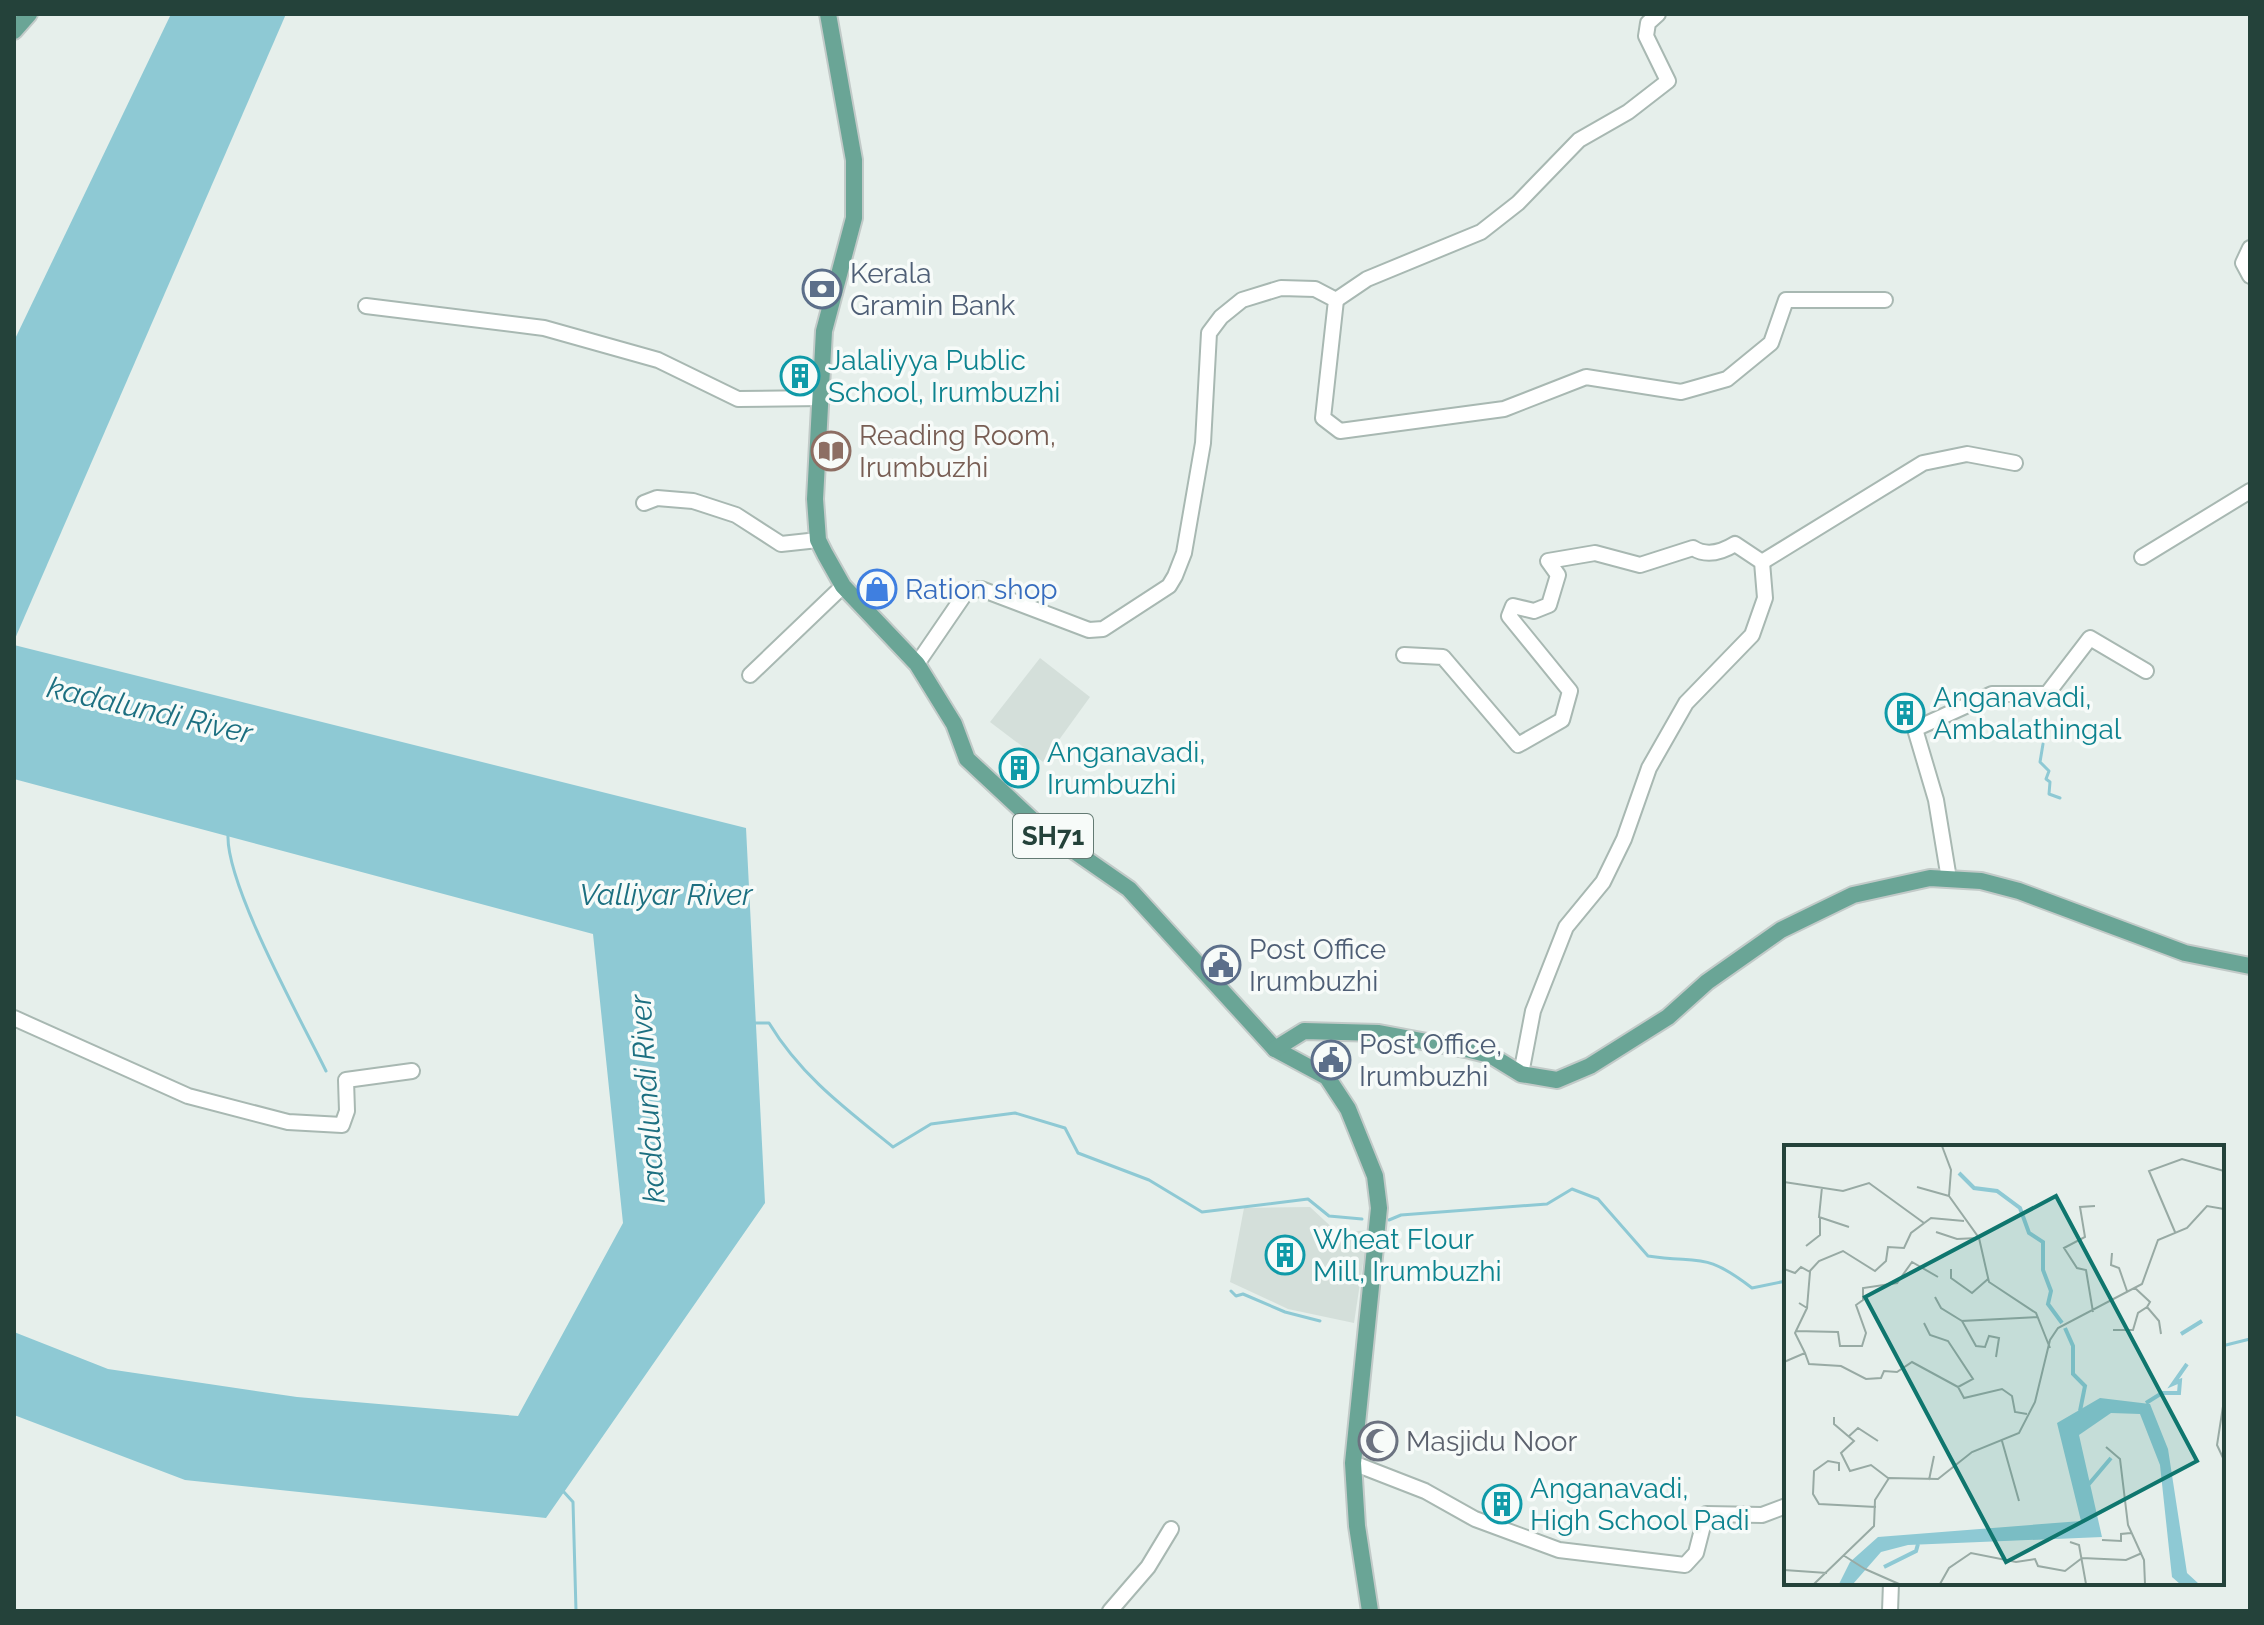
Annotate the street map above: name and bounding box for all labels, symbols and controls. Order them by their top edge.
place label: Kerala Gramin Bank [850,257,1016,322]
bank icon: Kerala Gramin Bank [801,268,843,310]
place label: Jalaliyya Public School, Irumbuzhi [828,344,1060,409]
building icon: Jalaliyya Public School, Irumbuzhi [779,355,821,397]
place label: Reading Room, Irumbuzhi [859,419,1056,484]
library icon: Reading Room, Irumbuzhi [810,430,852,472]
shop icon: Ration shop [856,568,898,610]
place label: Ration shop [905,573,1058,606]
water label: kadalundi River [44,669,258,751]
place label: Anganavadi, Ambalathingal [1933,681,2122,746]
building icon: Anganavadi, Ambalathingal [1884,692,1926,734]
place label: Anganavadi, Irumbuzhi [1047,736,1206,801]
building icon: Anganavadi, Irumbuzhi [998,747,1040,789]
road number: SH71 [1013,814,1093,858]
water label: Valliyar River [579,877,754,912]
place label: Post Office Irumbuzhi [1249,933,1386,998]
public building icon: Post Office Irumbuzhi [1200,944,1242,986]
water label: kadalundi River [622,992,672,1205]
place label: Post Office, Irumbuzhi [1359,1028,1502,1093]
public building icon: Post Office, Irumbuzhi [1310,1039,1352,1081]
inset map [1784,1145,2224,1585]
place label: Wheat Flour Mill, Irumbuzhi [1313,1223,1502,1288]
building icon: Wheat Flour Mill, Irumbuzhi [1264,1234,1306,1276]
mosque icon: Masjidu Noor [1357,1420,1399,1462]
place label: Masjidu Noor [1406,1425,1577,1458]
place label: Anganavadi, High School Padi [1530,1472,1750,1537]
building icon: Anganavadi, High School Padi [1481,1483,1523,1525]

